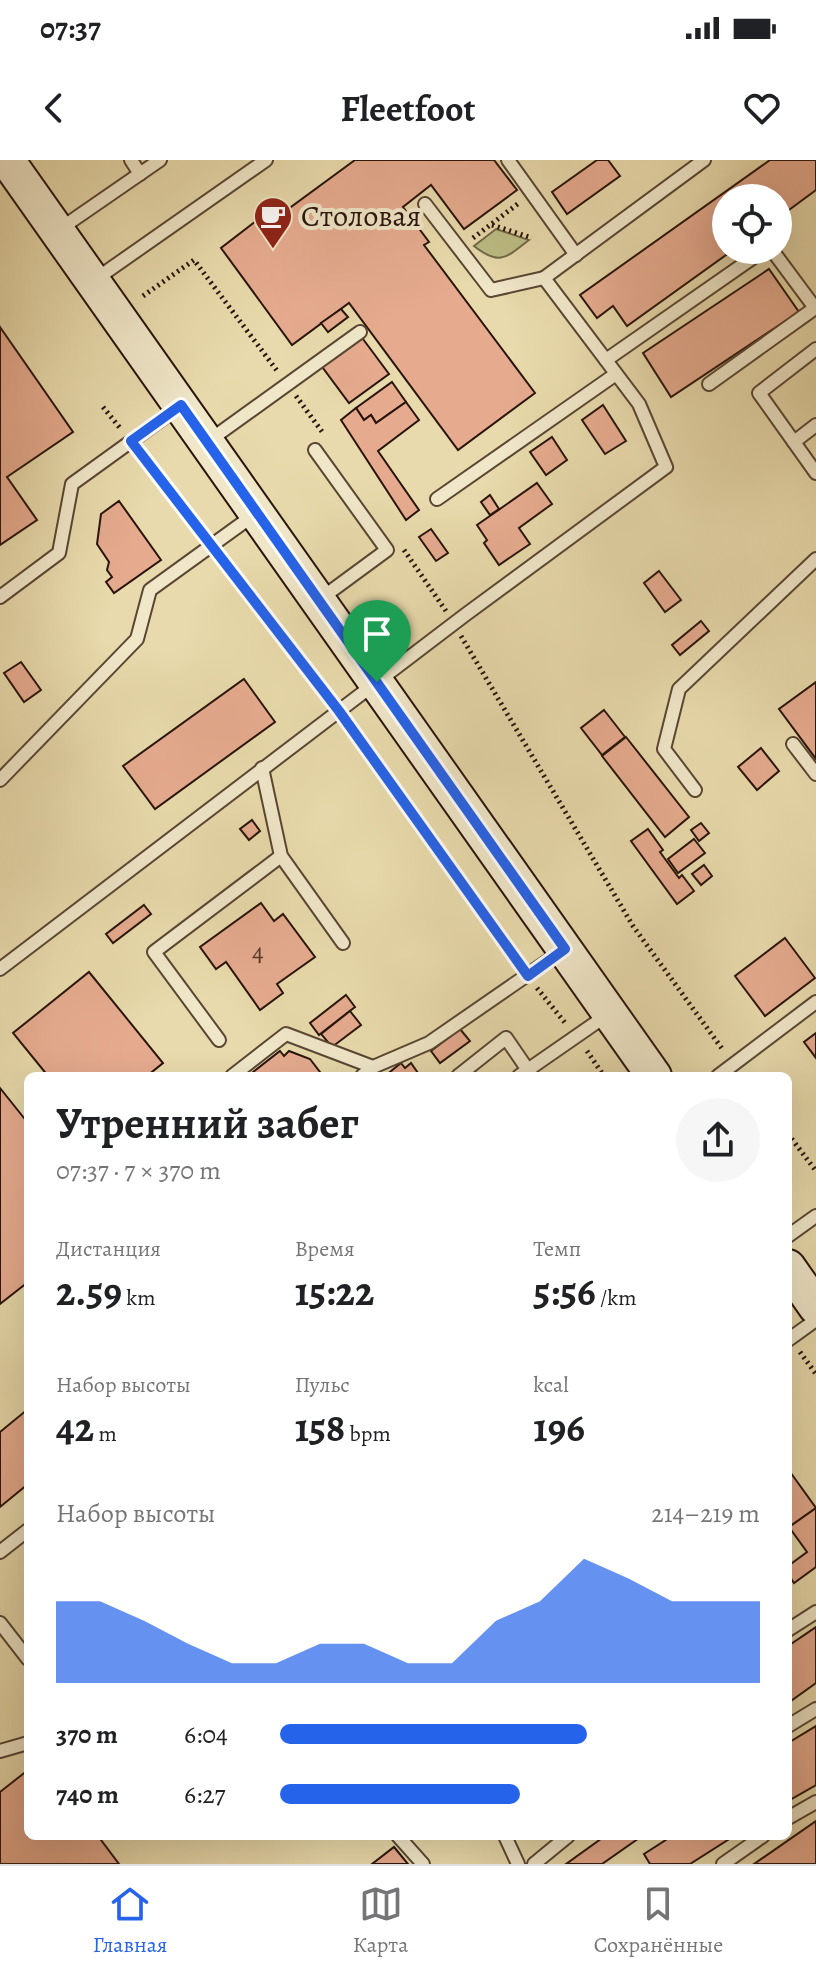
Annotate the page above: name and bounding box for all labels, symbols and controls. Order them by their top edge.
text: 07:37 [40,8,101,48]
text: Fleetfoot [340,84,476,133]
icon: back [32,86,76,130]
icon: heart [740,86,784,130]
map controls [712,184,792,264]
button: locate [712,184,792,264]
cafe icon: Столовая [252,195,294,250]
place label: Столовая [301,196,421,236]
pin [343,600,411,682]
icon: arrive [355,612,399,656]
house number: 4 [252,935,264,970]
text: Утренний забег [56,1093,359,1153]
button: share [676,1098,760,1182]
text: 07:37 · 7 × 370 m [56,1153,221,1188]
text: Дистанция [56,1234,161,1264]
text: Время [295,1234,355,1264]
text: Темп [533,1234,581,1264]
text: 2.59 [56,1264,122,1319]
text: 15:22 [295,1264,374,1319]
text: 5:56 [533,1264,596,1319]
text: km [122,1283,156,1313]
text: /km [596,1283,637,1313]
text: Набор высоты [56,1370,191,1400]
text: Пульс [295,1370,350,1400]
text: kcal [533,1370,569,1400]
text: 42 [56,1400,94,1455]
text: 158 [295,1400,345,1455]
text: 196 [533,1400,585,1455]
text: m [94,1419,117,1449]
text: bpm [345,1419,391,1449]
text: Набор высоты [56,1496,215,1531]
text: 214–219 m [651,1496,760,1531]
text: 370 m [56,1717,118,1752]
text: 6:04 [184,1717,228,1752]
text: 740 m [56,1777,119,1812]
text: 6:27 [184,1777,225,1812]
tab: Главная [93,1882,168,1960]
tab: Карта [353,1882,408,1960]
tab: Сохранённые [594,1882,723,1960]

